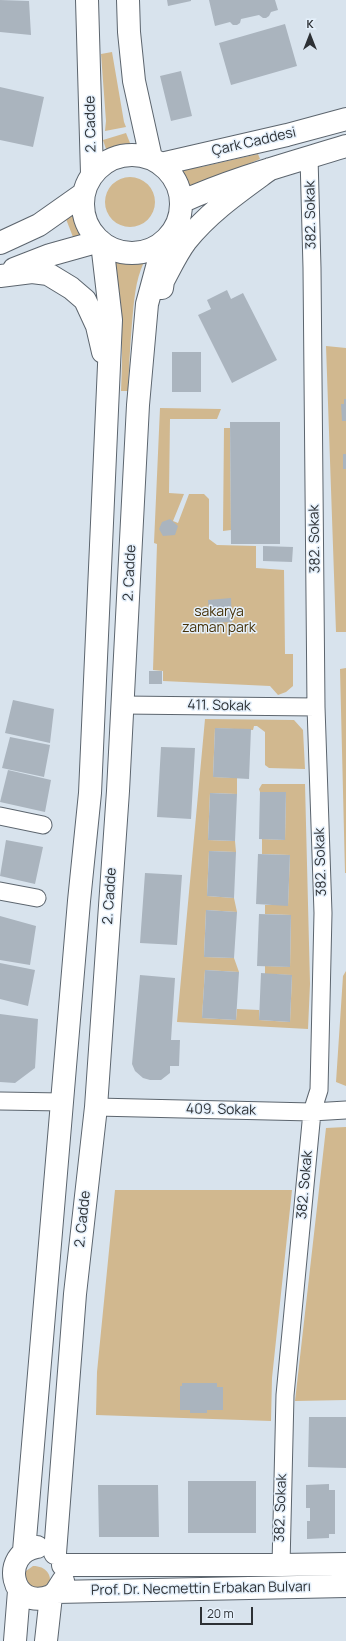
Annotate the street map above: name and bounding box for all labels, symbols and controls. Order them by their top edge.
north arrow [290,16,330,56]
text: K [306,16,314,31]
street label: 2. Cadde [82,95,100,153]
street label: Çark Caddesi [210,124,298,160]
street label: 382. Sokak [302,180,320,250]
street label: 382. Sokak [306,504,324,574]
street label: 2. Cadde [120,544,140,602]
park label: sakarya zaman park [182,604,256,636]
street label: 411. Sokak [187,697,251,715]
street label: 382. Sokak [311,827,331,897]
street label: 2. Cadde [100,867,120,925]
street label: 409. Sokak [186,1101,256,1119]
street label: 382. Sokak [294,1150,316,1220]
street label: 2. Cadde [72,1190,94,1248]
street label: 382. Sokak [271,1473,291,1543]
street label: Prof. Dr. Necmettin Erbakan Bulvarı [91,1579,311,1599]
scale bar [202,1599,255,1625]
text: 20 m [207,1605,234,1622]

